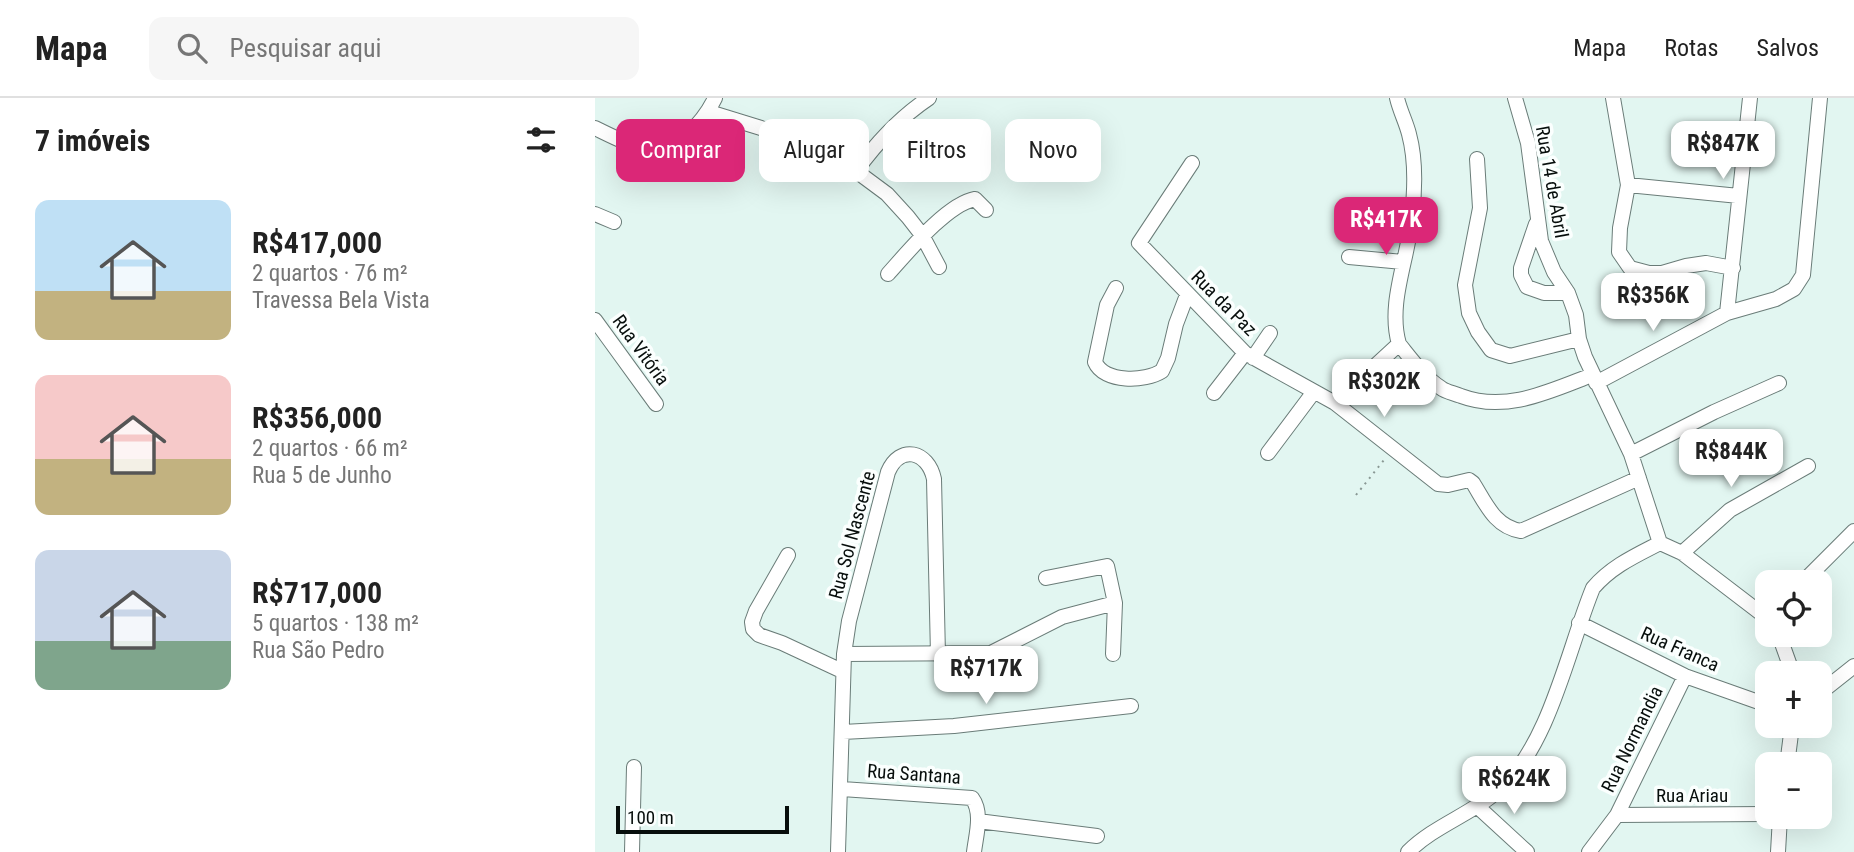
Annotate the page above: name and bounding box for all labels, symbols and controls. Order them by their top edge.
search box [149,17,639,80]
text: Mapa [35,29,107,68]
icon: search [173,29,211,67]
text: Pesquisar aqui [229,33,382,63]
text: Mapa [1573,34,1626,62]
text: Rotas [1664,34,1718,62]
text: Salvos [1756,34,1819,62]
chip: Comprar [616,119,745,182]
chip: Alugar [759,119,869,182]
chip: Filtros [883,119,991,182]
chip: Novo [1005,119,1101,182]
icon: filters [522,121,560,159]
pin: R$847K [1666,122,1780,181]
text: 7 imóveis [35,123,150,158]
street label: Rua 14 de Abril [1531,124,1573,240]
text: R$847K [1687,130,1759,157]
pin: R$417K [1329,198,1443,257]
text: R$417K [1350,206,1422,233]
text: R$417,000 [252,225,382,260]
icon: home [91,228,175,312]
text: 2 quartos · 76 m² [252,260,408,287]
street label: Rua da Paz [1186,265,1262,341]
pin: R$356K [1596,274,1710,333]
text: R$356K [1617,282,1689,309]
text: Travessa Bela Vista [252,287,430,314]
street label: Rua Vitória [608,310,674,390]
pin: R$302K [1327,360,1441,419]
text: R$302K [1348,368,1420,395]
text: R$356,000 [252,400,382,435]
icon: home [91,403,175,487]
pin: R$844K [1674,430,1788,489]
text: 2 quartos · 66 m² [252,435,408,462]
text: R$844K [1695,438,1767,465]
text: Rua 5 de Junho [252,462,392,489]
street label: Rua Sol Nascente [824,468,880,602]
map controls [1755,570,1832,829]
button: locate [1755,570,1832,647]
text: R$717,000 [252,575,382,610]
icon: home [91,578,175,662]
text: 5 quartos · 138 m² [252,610,419,637]
street label: Rua Franca [1637,622,1723,676]
text: Rua São Pedro [252,637,385,664]
pin: R$717K [929,646,1043,706]
text: R$717K [950,655,1022,682]
button: + [1755,661,1832,738]
street label: Rua Normandia [1596,682,1668,796]
button: − [1755,752,1832,829]
pin: R$624K [1457,756,1571,816]
street label: Rua Santana [866,759,962,789]
text: R$624K [1478,765,1550,792]
street label: Rua Ariau [1656,784,1728,807]
scale bar [616,803,789,835]
text: 100 m [627,806,674,829]

